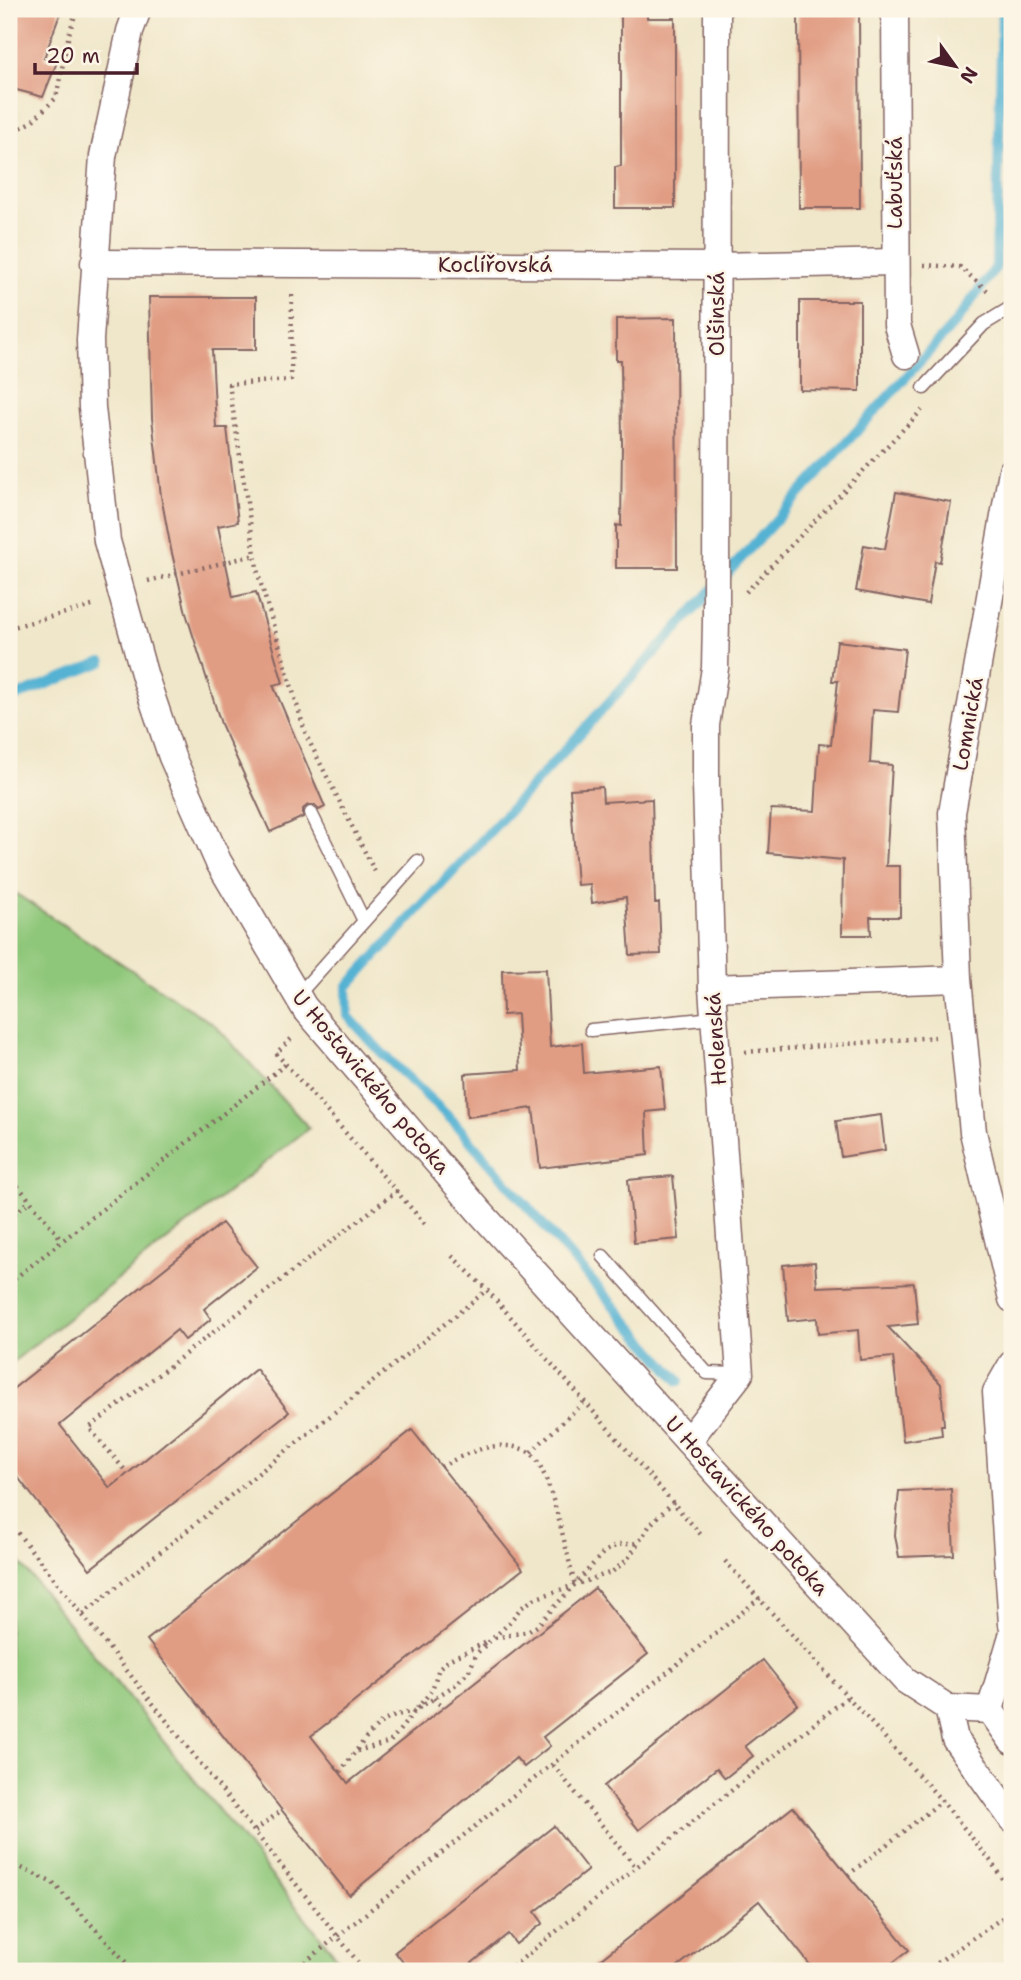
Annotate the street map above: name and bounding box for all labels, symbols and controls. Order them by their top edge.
scale bar [35,32,136,76]
north arrow [920,32,990,102]
text: 20 m [46,42,100,70]
text: N [954,62,983,88]
street label: Labuťská [881,137,909,229]
street label: Koclířovská [438,251,552,279]
street label: Olšinská [703,272,731,356]
street label: Lomnická [946,675,990,773]
street label: U Hostavického potoka [286,984,456,1180]
street label: Holenská [699,992,733,1086]
street label: U Hostavického potoka [659,1410,835,1602]

